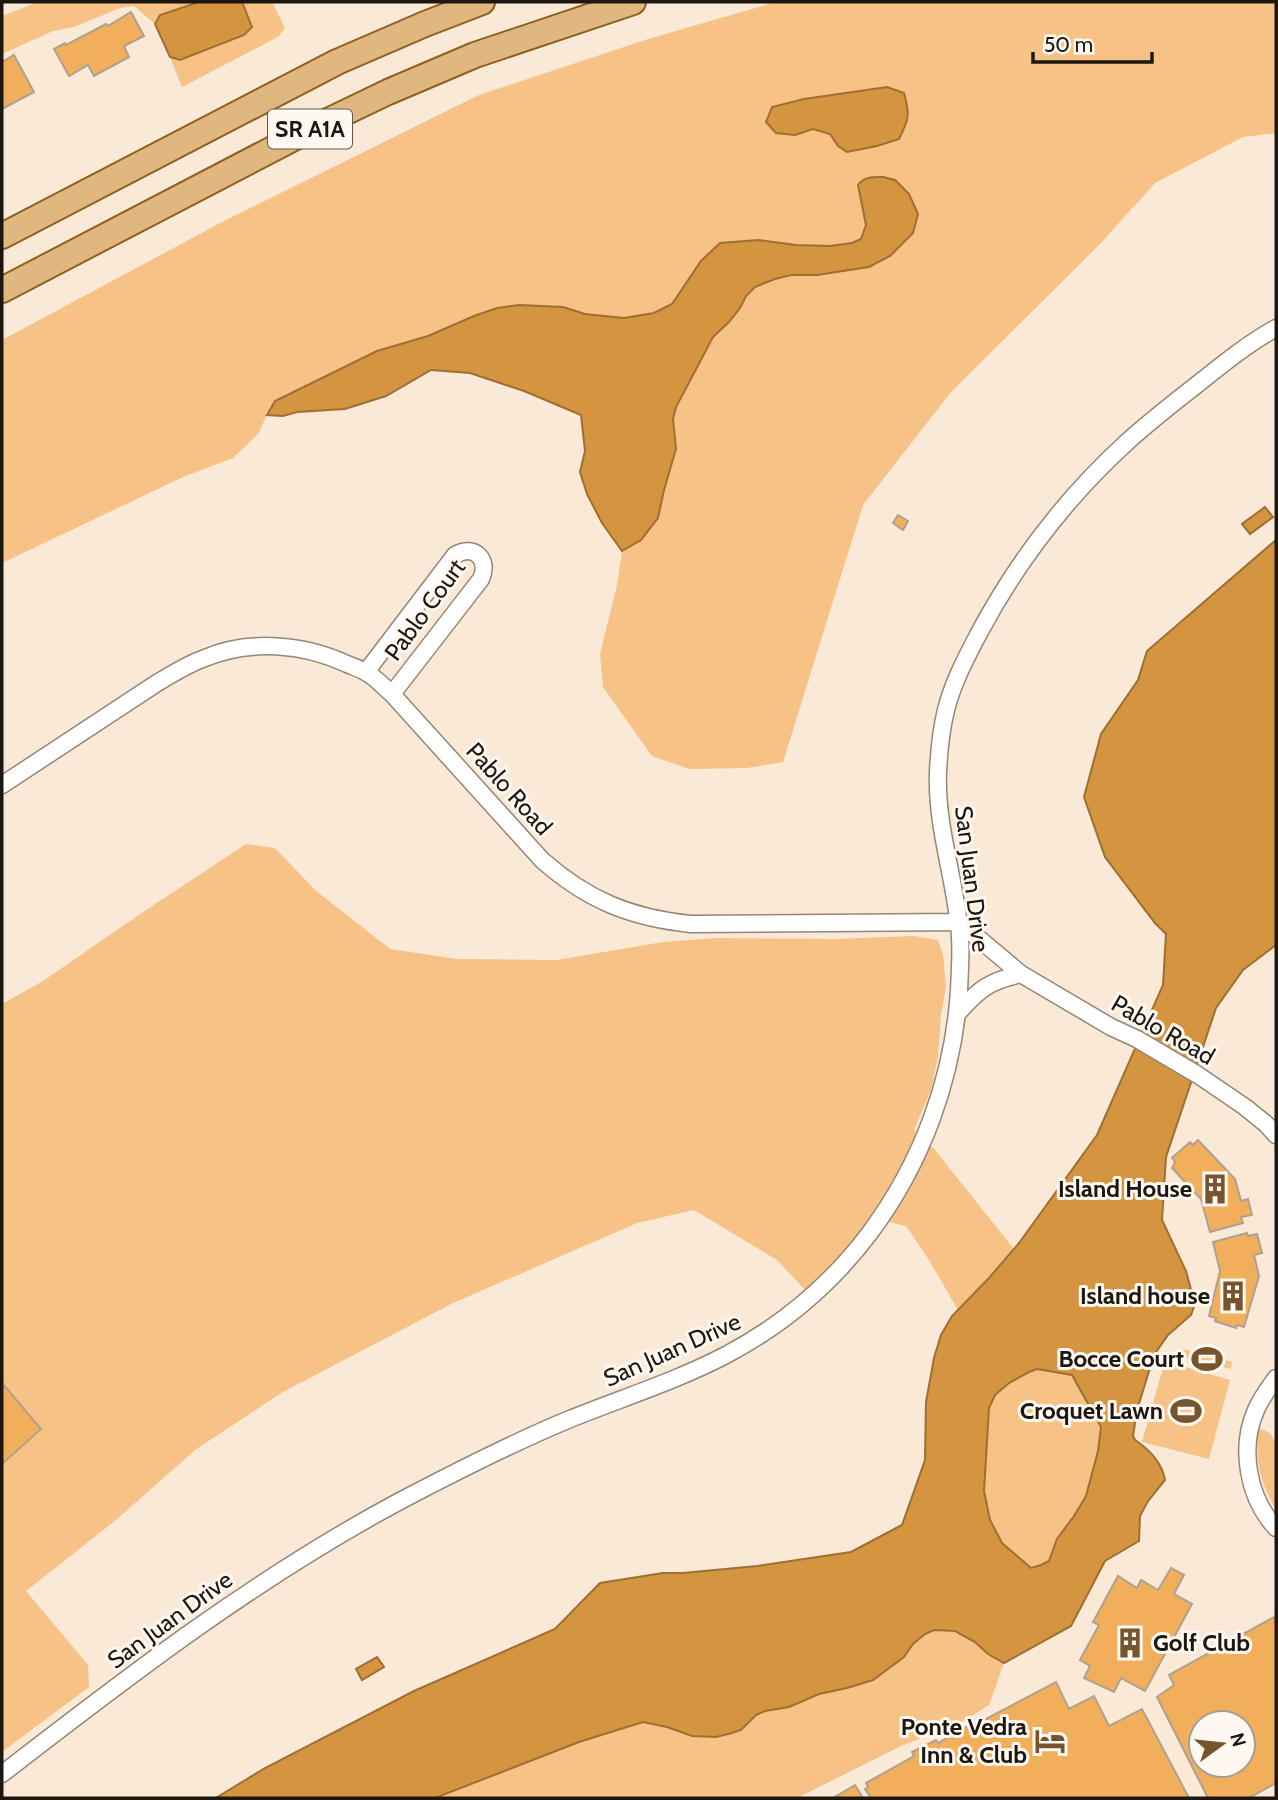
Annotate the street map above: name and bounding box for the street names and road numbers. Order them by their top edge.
road number: SR A1A [268,110,352,148]
street label: Pablo Court [378,553,471,666]
street label: Pablo Road [460,736,558,841]
street label: San Juan Drive [949,804,996,954]
street label: Pablo Road [1106,988,1220,1071]
street label: San Juan Drive [599,1306,745,1393]
street label: San Juan Drive [102,1565,238,1675]

